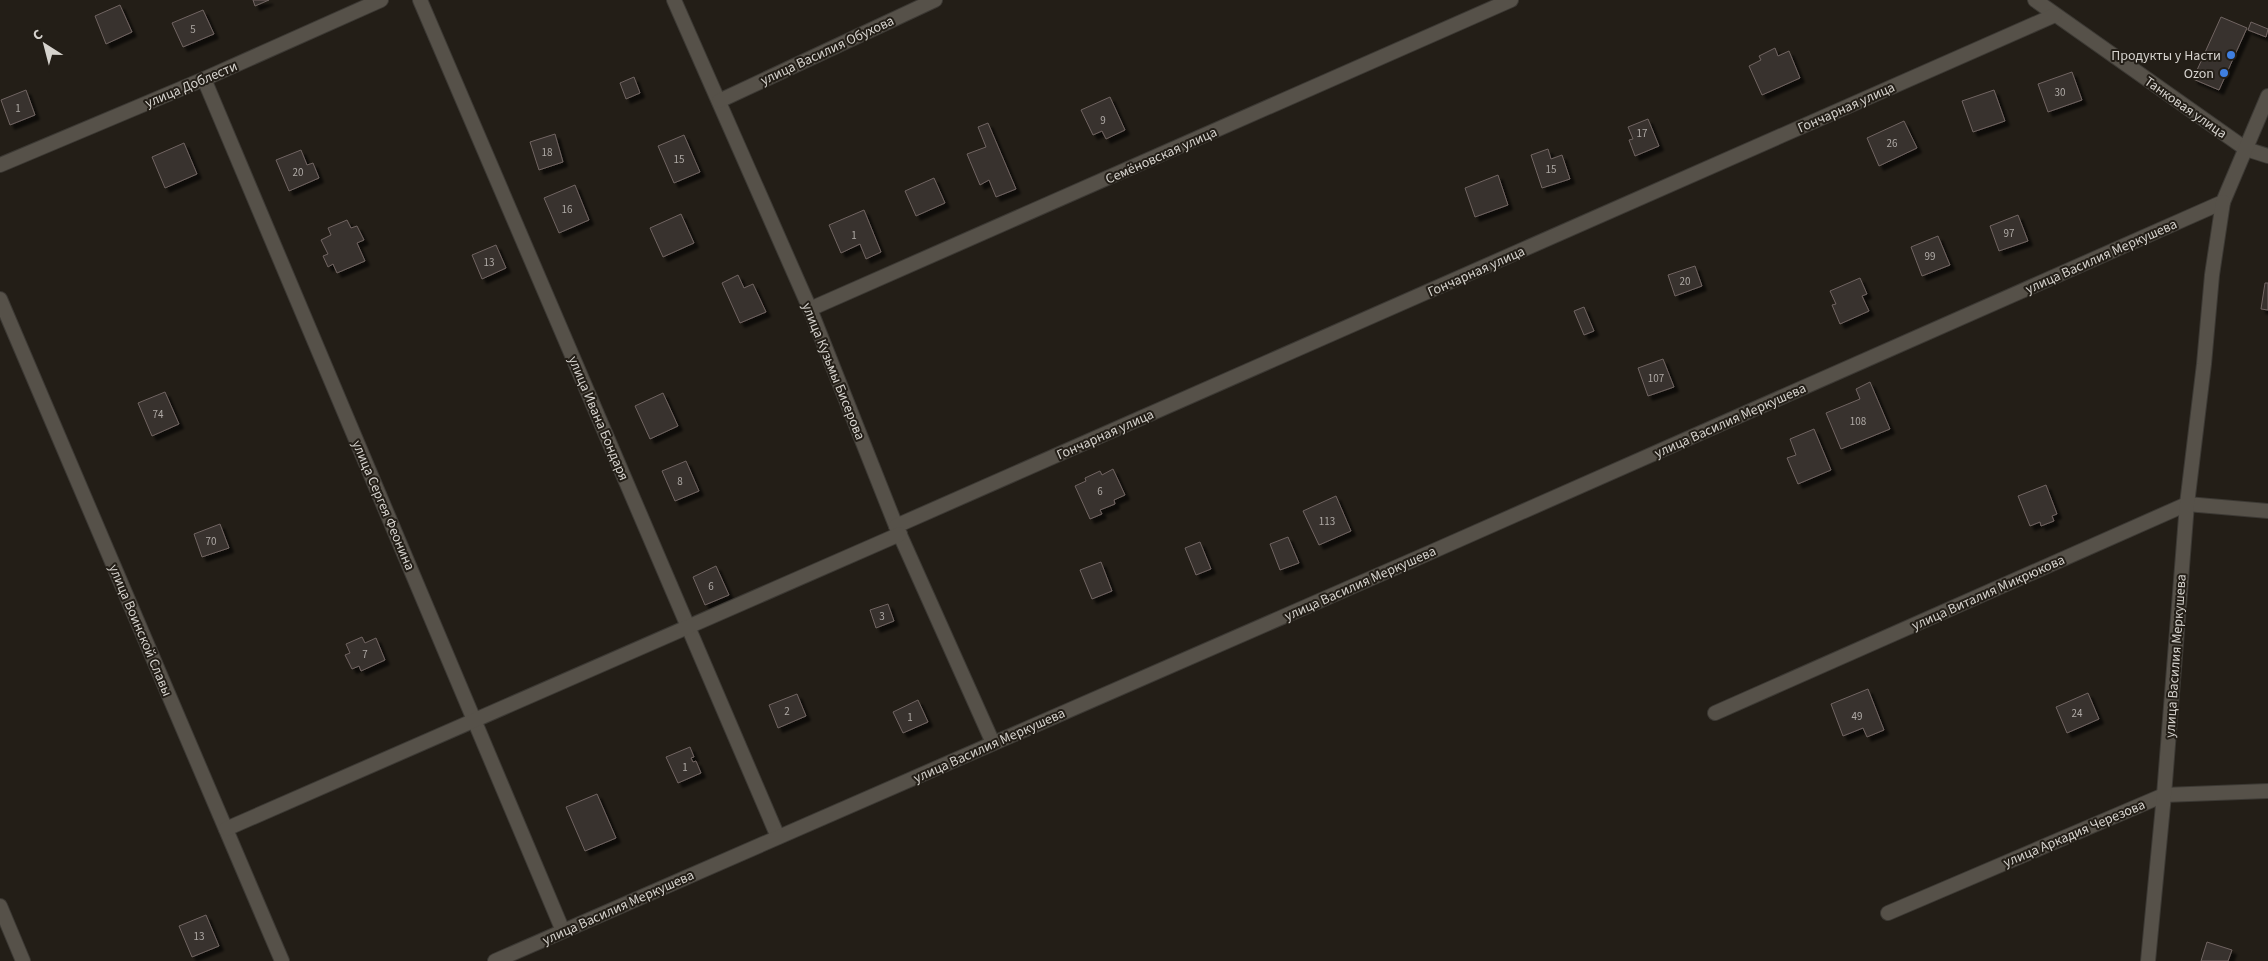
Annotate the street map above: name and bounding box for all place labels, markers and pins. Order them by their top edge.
place label: Продукты у Насти [2111,46,2221,66]
marker: Продукты у Насти [2225,49,2237,61]
place label: Ozon [2184,64,2214,84]
marker: Ozon [2218,67,2230,79]

